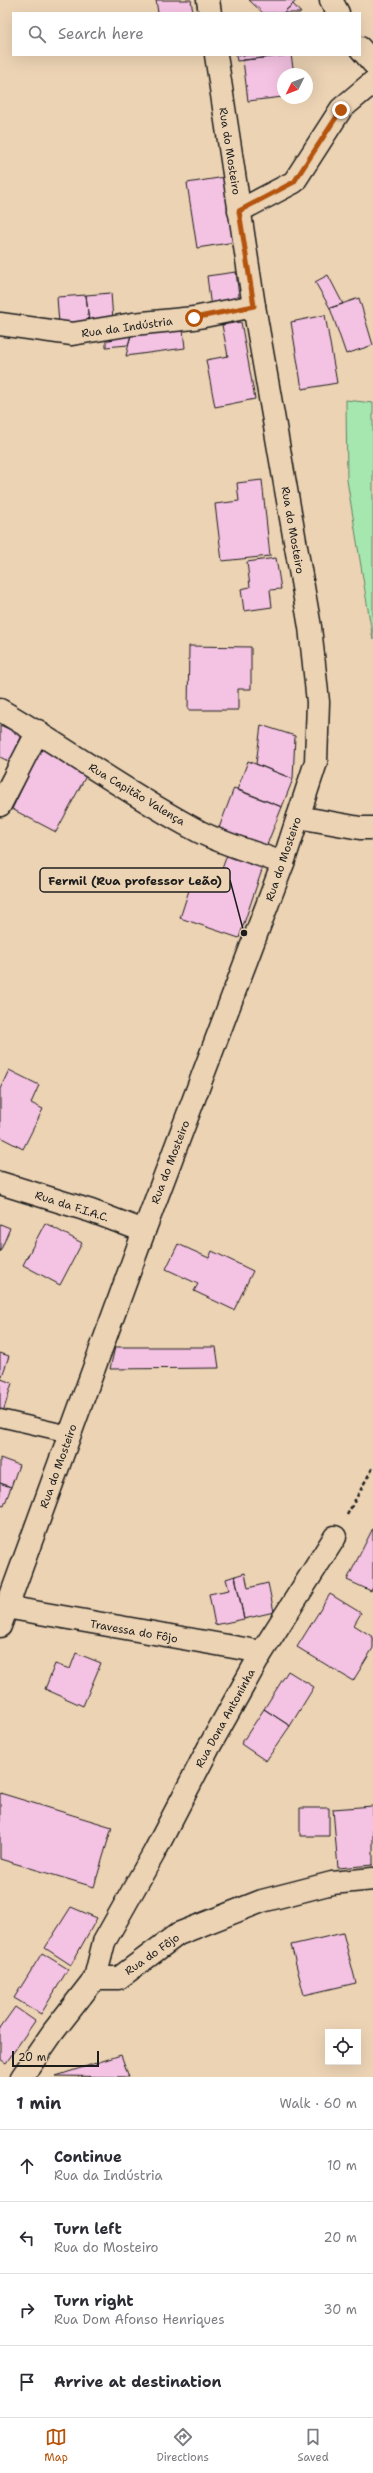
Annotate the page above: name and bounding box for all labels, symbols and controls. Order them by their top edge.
search box [12,12,361,56]
icon: search [26,23,48,45]
text: Search here [58,24,144,44]
north arrow [277,68,313,104]
route end [332,101,350,119]
street label: Rua do Mosteiro [215,106,244,196]
route start [185,309,203,327]
street label: Rua da Indústria [81,314,174,341]
street label: Rua do Mosteiro [277,485,308,575]
street label: Rua Capitão Valença [86,760,188,829]
street label: Rua do Mosteiro [262,815,305,903]
callout: Fermil (Rua professor Leão) [40,868,230,892]
text: Fermil (Rua professor Leão) [48,873,222,889]
street label: Rua do Mosteiro [148,1118,193,1206]
street label: Rua da F.I.A.C. [33,1187,111,1226]
street label: Rua do Mosteiro [36,1422,81,1510]
street label: Travessa do Fôjo [89,1616,179,1647]
street label: Rua Dona Antoninha [192,1666,259,1770]
street label: Rua do Fôjo [122,1930,183,1979]
map controls [325,2029,361,2065]
button: locate [325,2029,361,2065]
scale bar [12,2049,99,2068]
text: 20 m [18,2050,46,2065]
text: 1 min [16,2092,61,2114]
text: Walk · 60 m [280,2095,357,2112]
text: Continue [54,2147,122,2167]
icon: ahead [16,2155,38,2177]
text: 10 m [327,2157,357,2174]
text: Rua da Indústria [54,2167,162,2184]
text: Turn left [54,2219,122,2239]
icon: left [16,2227,38,2249]
text: 20 m [324,2229,357,2246]
text: Rua do Mosteiro [54,2239,159,2256]
text: Turn right [54,2291,134,2311]
icon: right [16,2299,38,2321]
text: 30 m [323,2301,357,2318]
text: Rua Dom Afonso Henriques [54,2311,225,2328]
icon: arrive [16,2371,38,2393]
text: Arrive at destination [54,2372,222,2392]
tab: Map [44,2426,68,2465]
tab: Directions [156,2426,209,2465]
tab: Saved [297,2426,329,2465]

